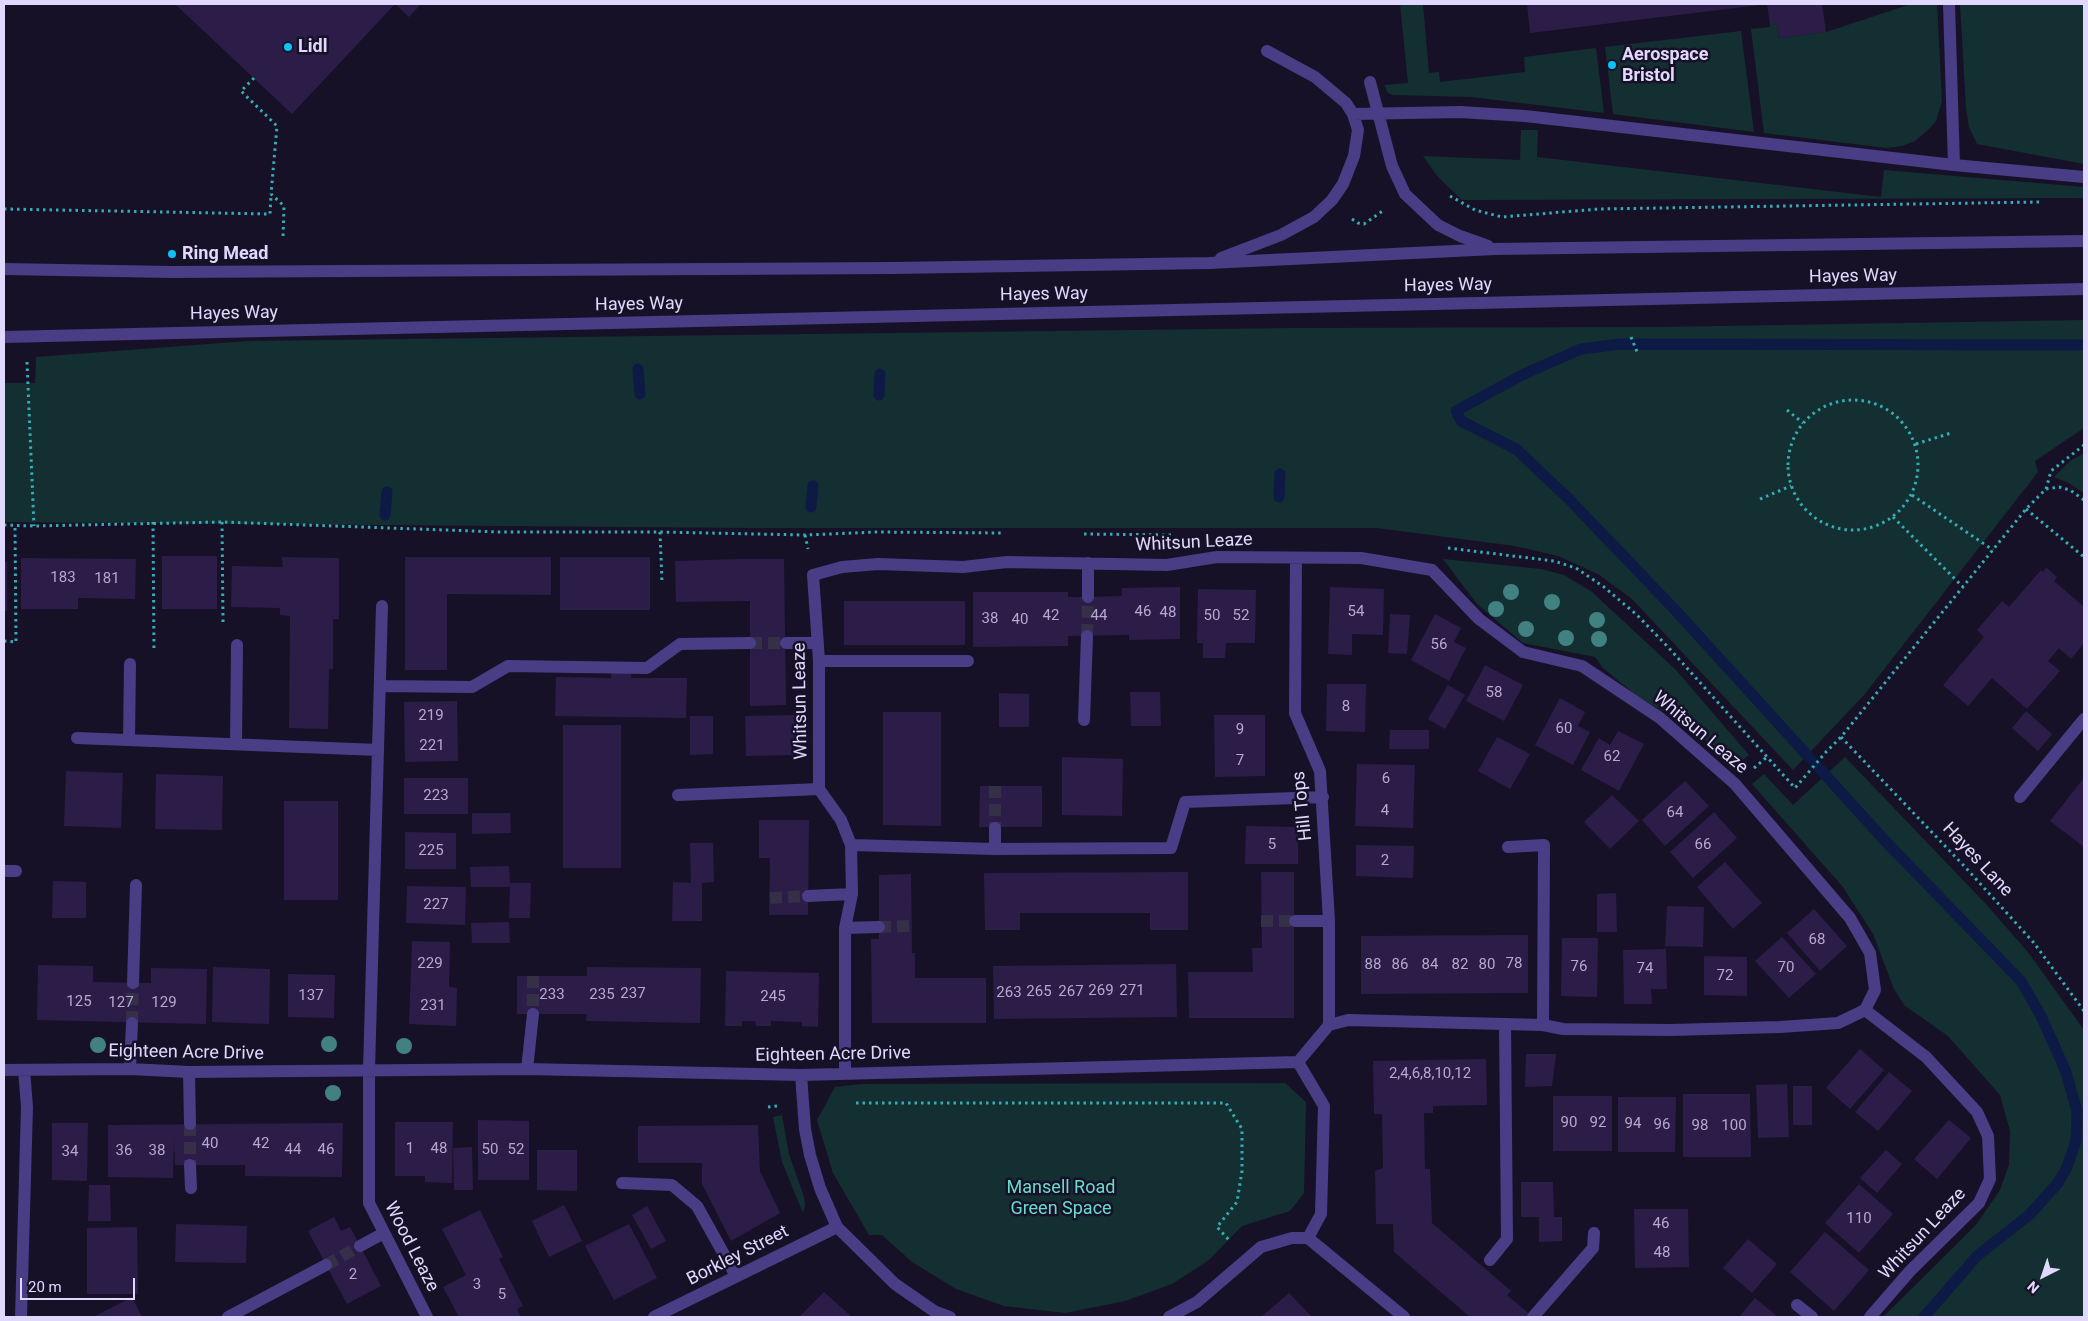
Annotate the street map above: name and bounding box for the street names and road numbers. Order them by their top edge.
street label: Hayes Way [1809,265,1897,289]
street label: Hayes Way [1404,274,1492,298]
street label: Hayes Way [1000,283,1088,307]
street label: Hayes Way [595,293,683,317]
street label: Hayes Way [190,302,278,326]
street label: Whitsun Leaze [1135,529,1253,557]
street label: Whitsun Leaze [789,642,813,760]
street label: Whitsun Leaze [1648,687,1752,779]
street label: Hill Tops [1289,770,1317,842]
street label: Hayes Lane [1937,819,2017,901]
street label: Eighteen Acre Drive [108,1041,264,1065]
street label: Eighteen Acre Drive [755,1043,911,1067]
street label: Whitsun Leaze [1875,1184,1971,1284]
street label: Wood Leaze [379,1198,443,1296]
street label: Borkley Street [684,1221,792,1291]

